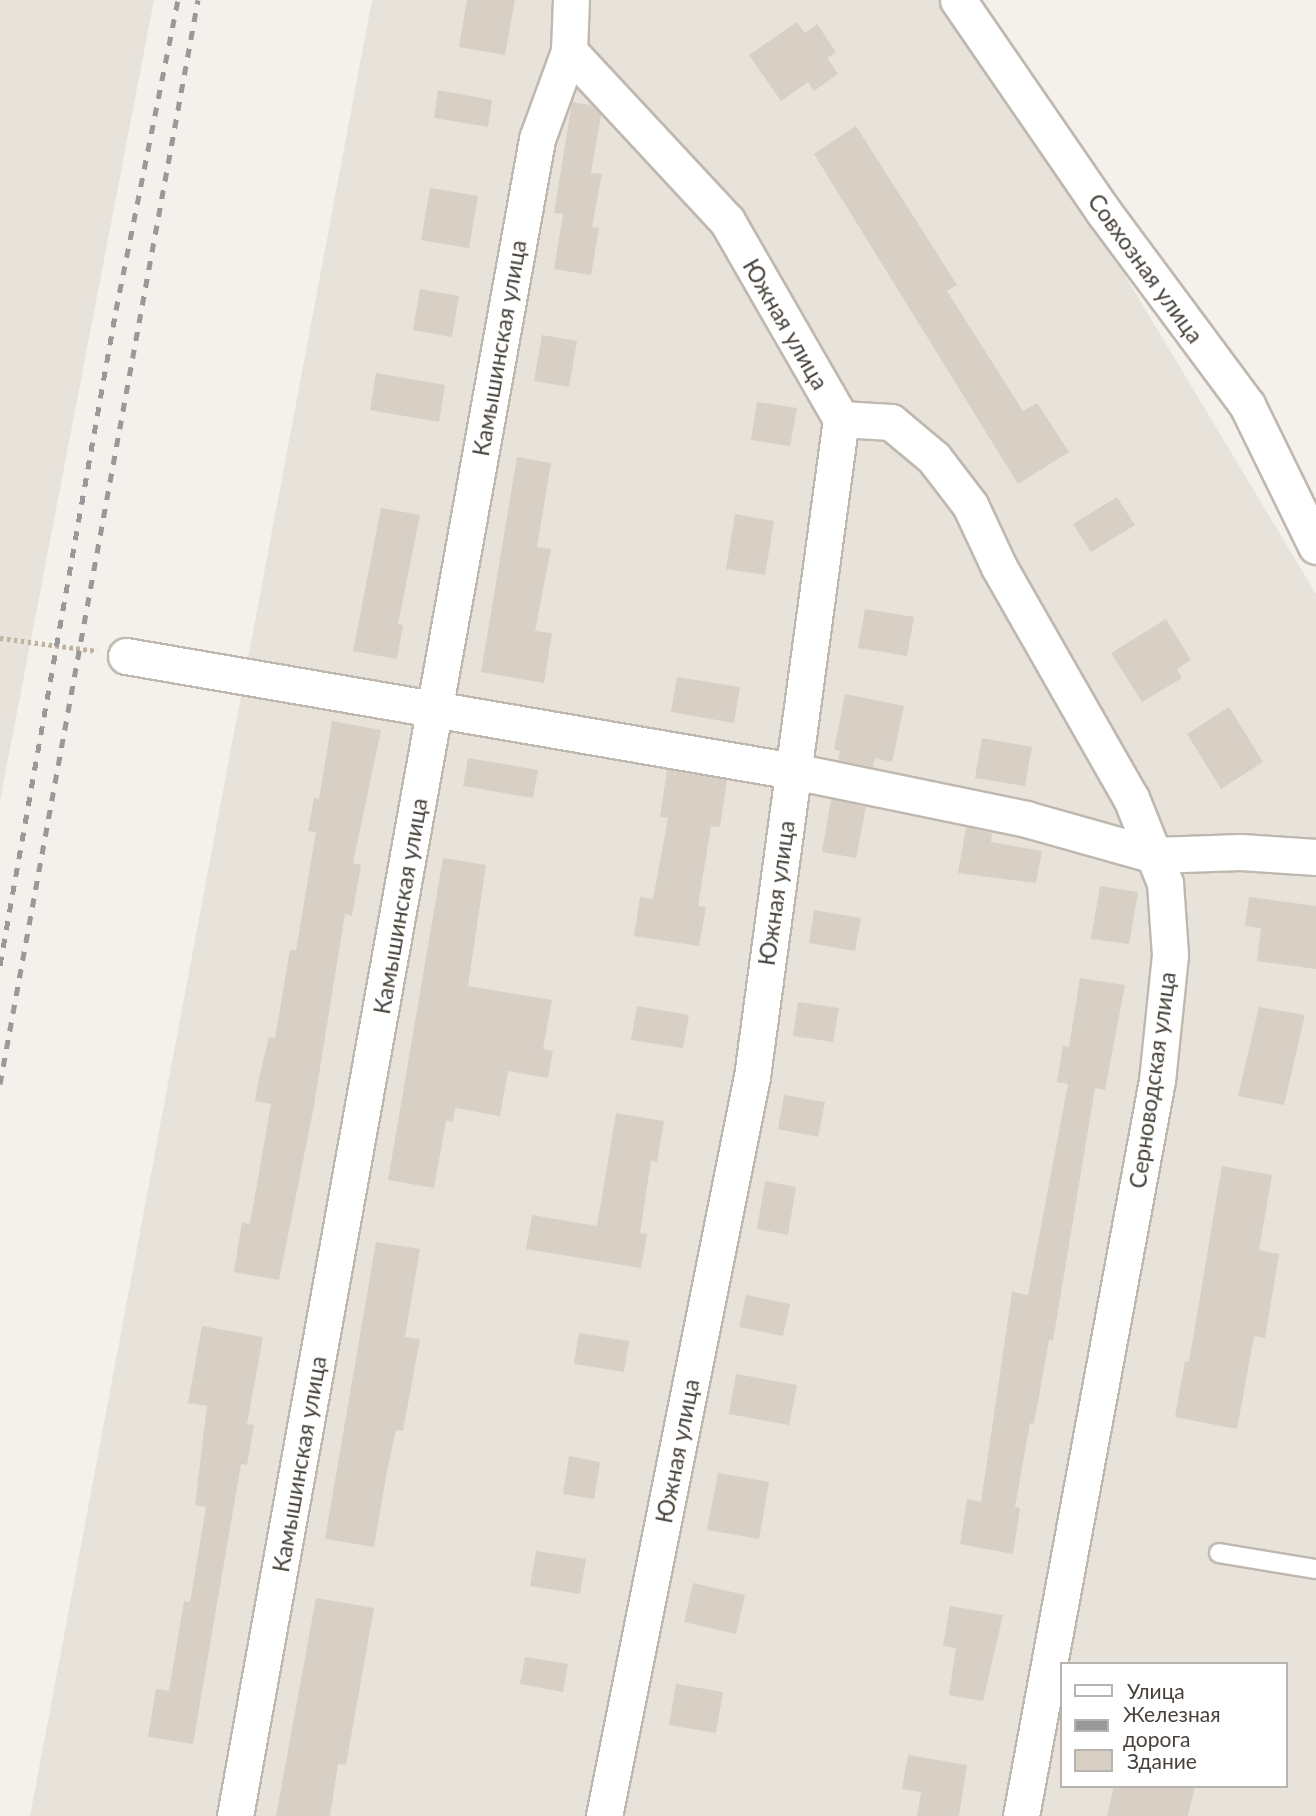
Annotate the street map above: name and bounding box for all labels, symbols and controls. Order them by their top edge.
street label: Совхозная улица [1083,188,1209,348]
street label: Камышинская улица [466,238,532,458]
street label: Южная улица [738,254,834,394]
street label: Камышинская улица [367,796,433,1016]
street label: Южная улица [752,819,800,967]
street label: Серноводская улица [1123,970,1181,1190]
street label: Камышинская улица [266,1354,332,1574]
street label: Южная улица [650,1377,704,1525]
legend [1060,1662,1288,1788]
text: Улица [1127,1678,1185,1703]
text: Железная дорога [1123,1701,1221,1751]
text: Здание [1127,1748,1197,1773]

